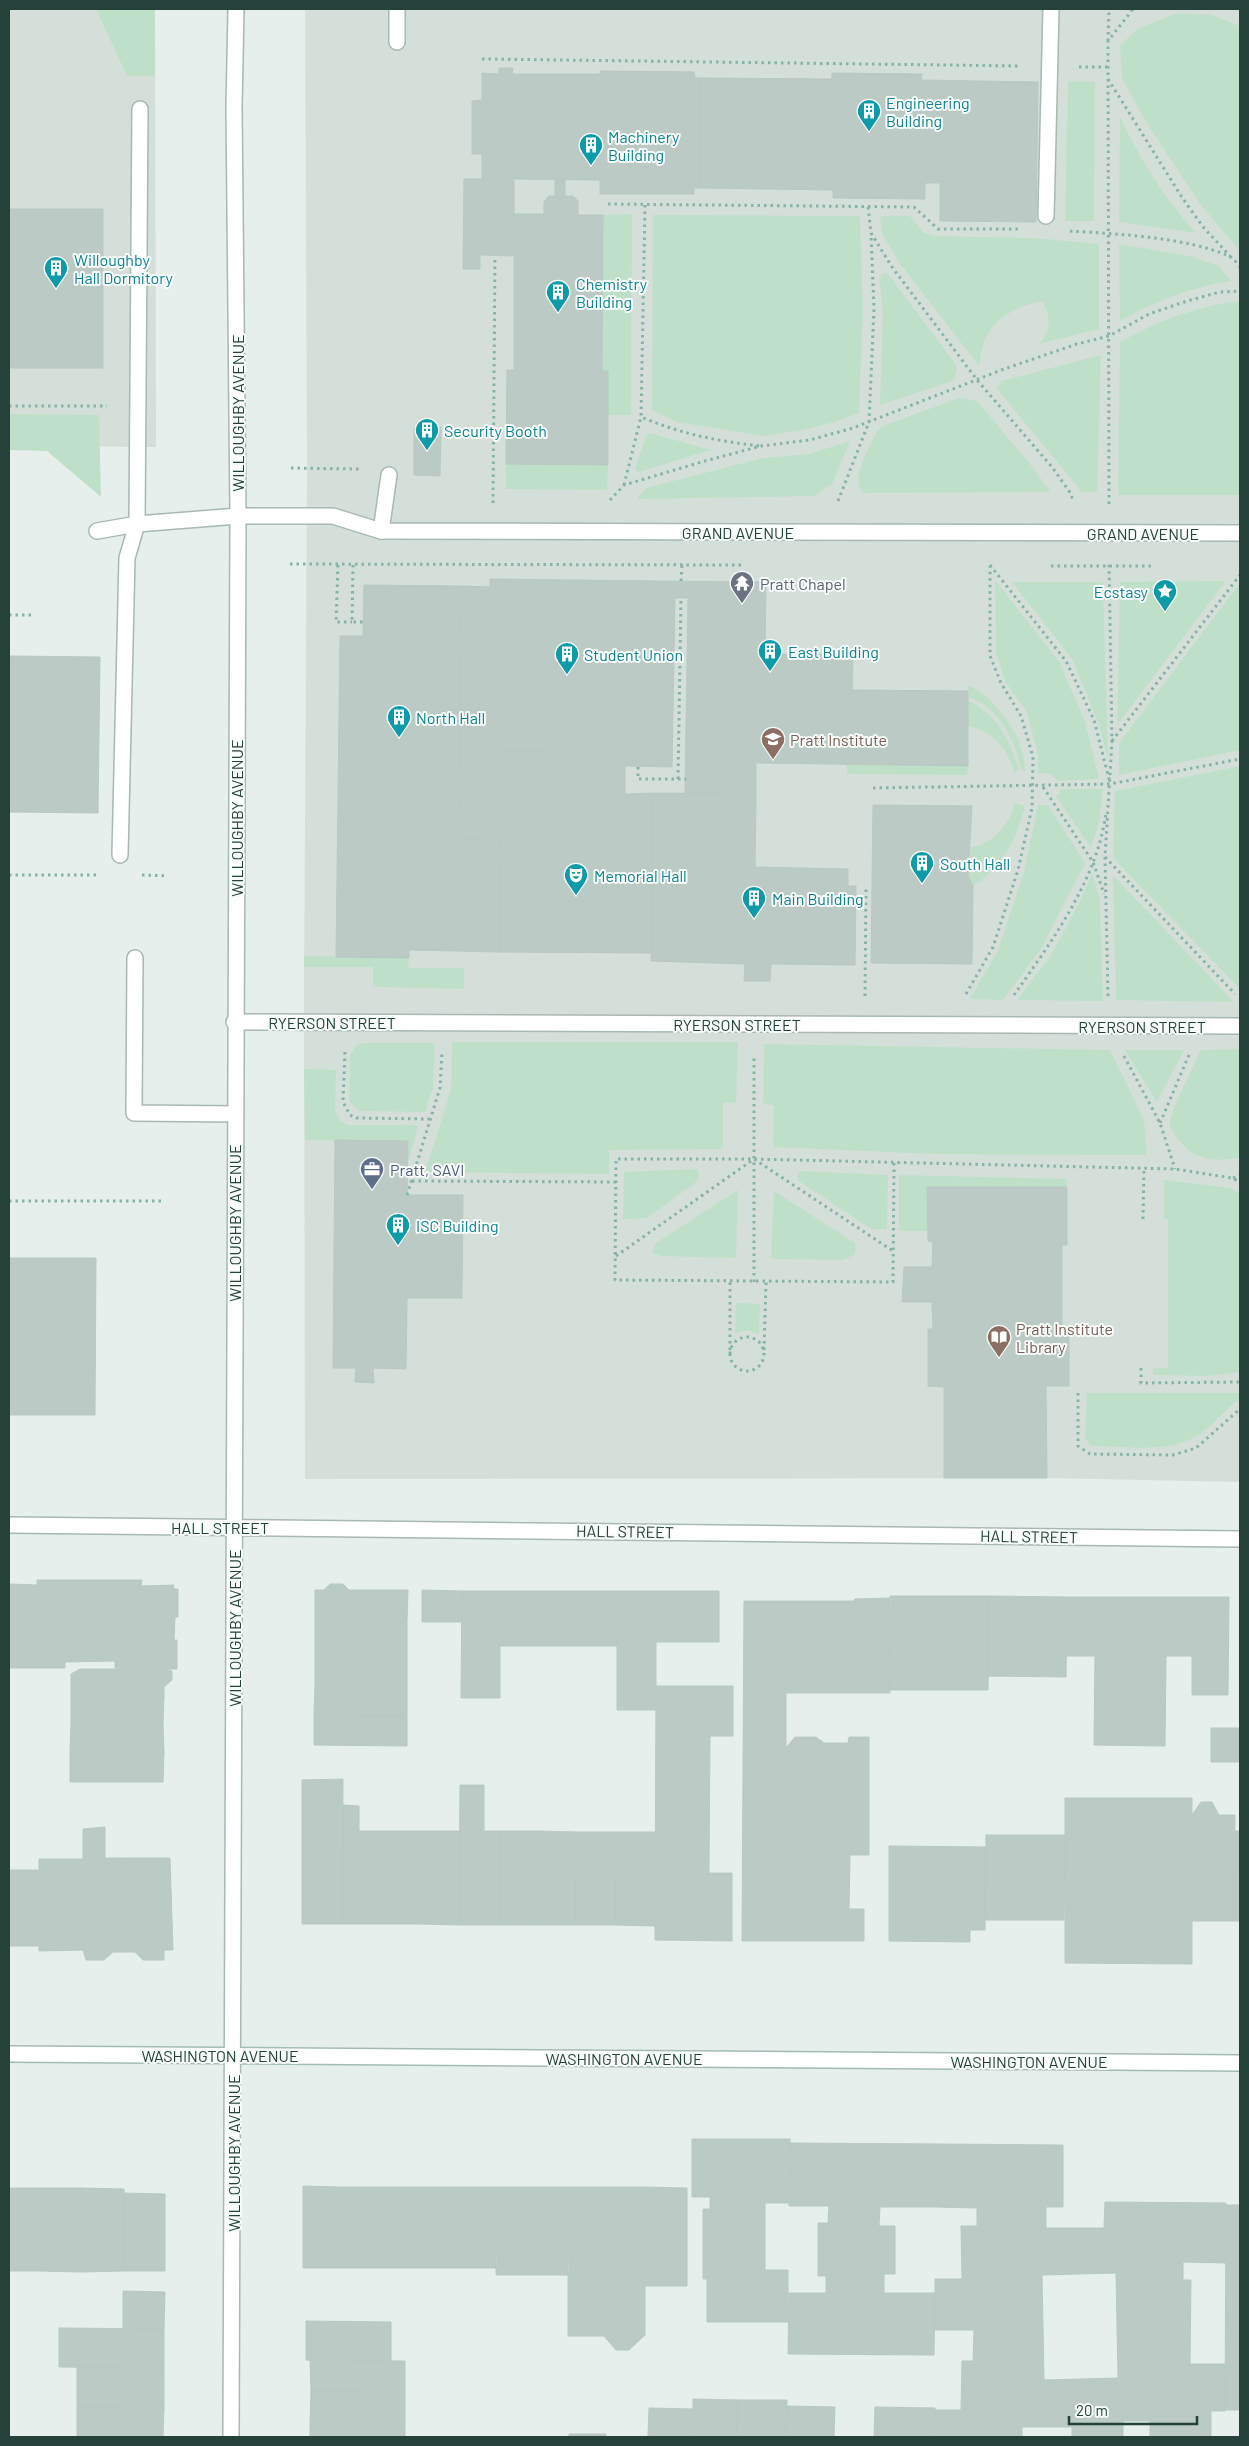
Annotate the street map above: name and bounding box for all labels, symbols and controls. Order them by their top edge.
place label: Engineering Building [886,93,970,130]
building icon: Engineering Building [856,98,882,132]
place label: Machinery Building [608,127,680,164]
building icon: Machinery Building [578,132,604,166]
place label: Willoughby Hall Dormitory [74,250,174,287]
building icon: Willoughby Hall Dormitory [43,255,69,289]
place label: Chemistry Building [576,274,648,311]
building icon: Chemistry Building [545,279,571,313]
street label: WILLOUGHBY AVENUE [228,334,247,492]
building icon: Security Booth [414,417,440,451]
place label: Security Booth [444,421,547,440]
street label: GRAND AVENUE [682,523,794,542]
street label: GRAND AVENUE [1087,524,1199,543]
temple icon: Pratt Chapel [729,570,755,604]
place label: Pratt Chapel [760,574,846,593]
place icon: Ecstasy [1152,578,1178,612]
place label: Ecstasy [1094,582,1149,601]
building icon: East Building [757,638,783,672]
building icon: Student Union [554,641,580,675]
place label: East Building [788,642,879,661]
place label: Student Union [584,645,683,664]
building icon: North Hall [386,704,412,738]
place label: North Hall [416,708,485,727]
school or university icon: Pratt Institute [760,726,786,760]
place label: Pratt Institute [790,730,887,749]
street label: WILLOUGHBY AVENUE [227,739,246,897]
building icon: South Hall [909,850,935,884]
place label: South Hall [940,854,1010,873]
theatre icon: Memorial Hall [563,862,589,896]
place label: Memorial Hall [594,866,687,885]
building icon: Main Building [741,885,767,919]
place label: Main Building [772,889,864,908]
street label: RYERSON STREET [268,1013,396,1032]
street label: RYERSON STREET [673,1015,801,1034]
street label: RYERSON STREET [1078,1017,1206,1036]
street label: WILLOUGHBY AVENUE [225,1144,244,1302]
office icon: Pratt, SAVI [359,1156,385,1190]
place label: Pratt, SAVI [390,1160,464,1179]
building icon: ISC Building [385,1212,411,1246]
place label: ISC Building [416,1216,499,1235]
place label: Pratt Institute Library [1016,1319,1113,1356]
library icon: Pratt Institute Library [986,1324,1012,1358]
street label: HALL STREET [171,1518,269,1537]
street label: HALL STREET [576,1521,674,1541]
street label: HALL STREET [980,1526,1078,1546]
street label: WILLOUGHBY AVENUE [225,1549,244,1707]
street label: WASHINGTON AVENUE [141,2046,299,2065]
street label: WASHINGTON AVENUE [545,2049,703,2068]
street label: WASHINGTON AVENUE [950,2052,1108,2071]
street label: WILLOUGHBY AVENUE [224,2074,243,2232]
scale bar [1069,2394,1196,2426]
text: 20 m [1076,2401,1108,2419]

